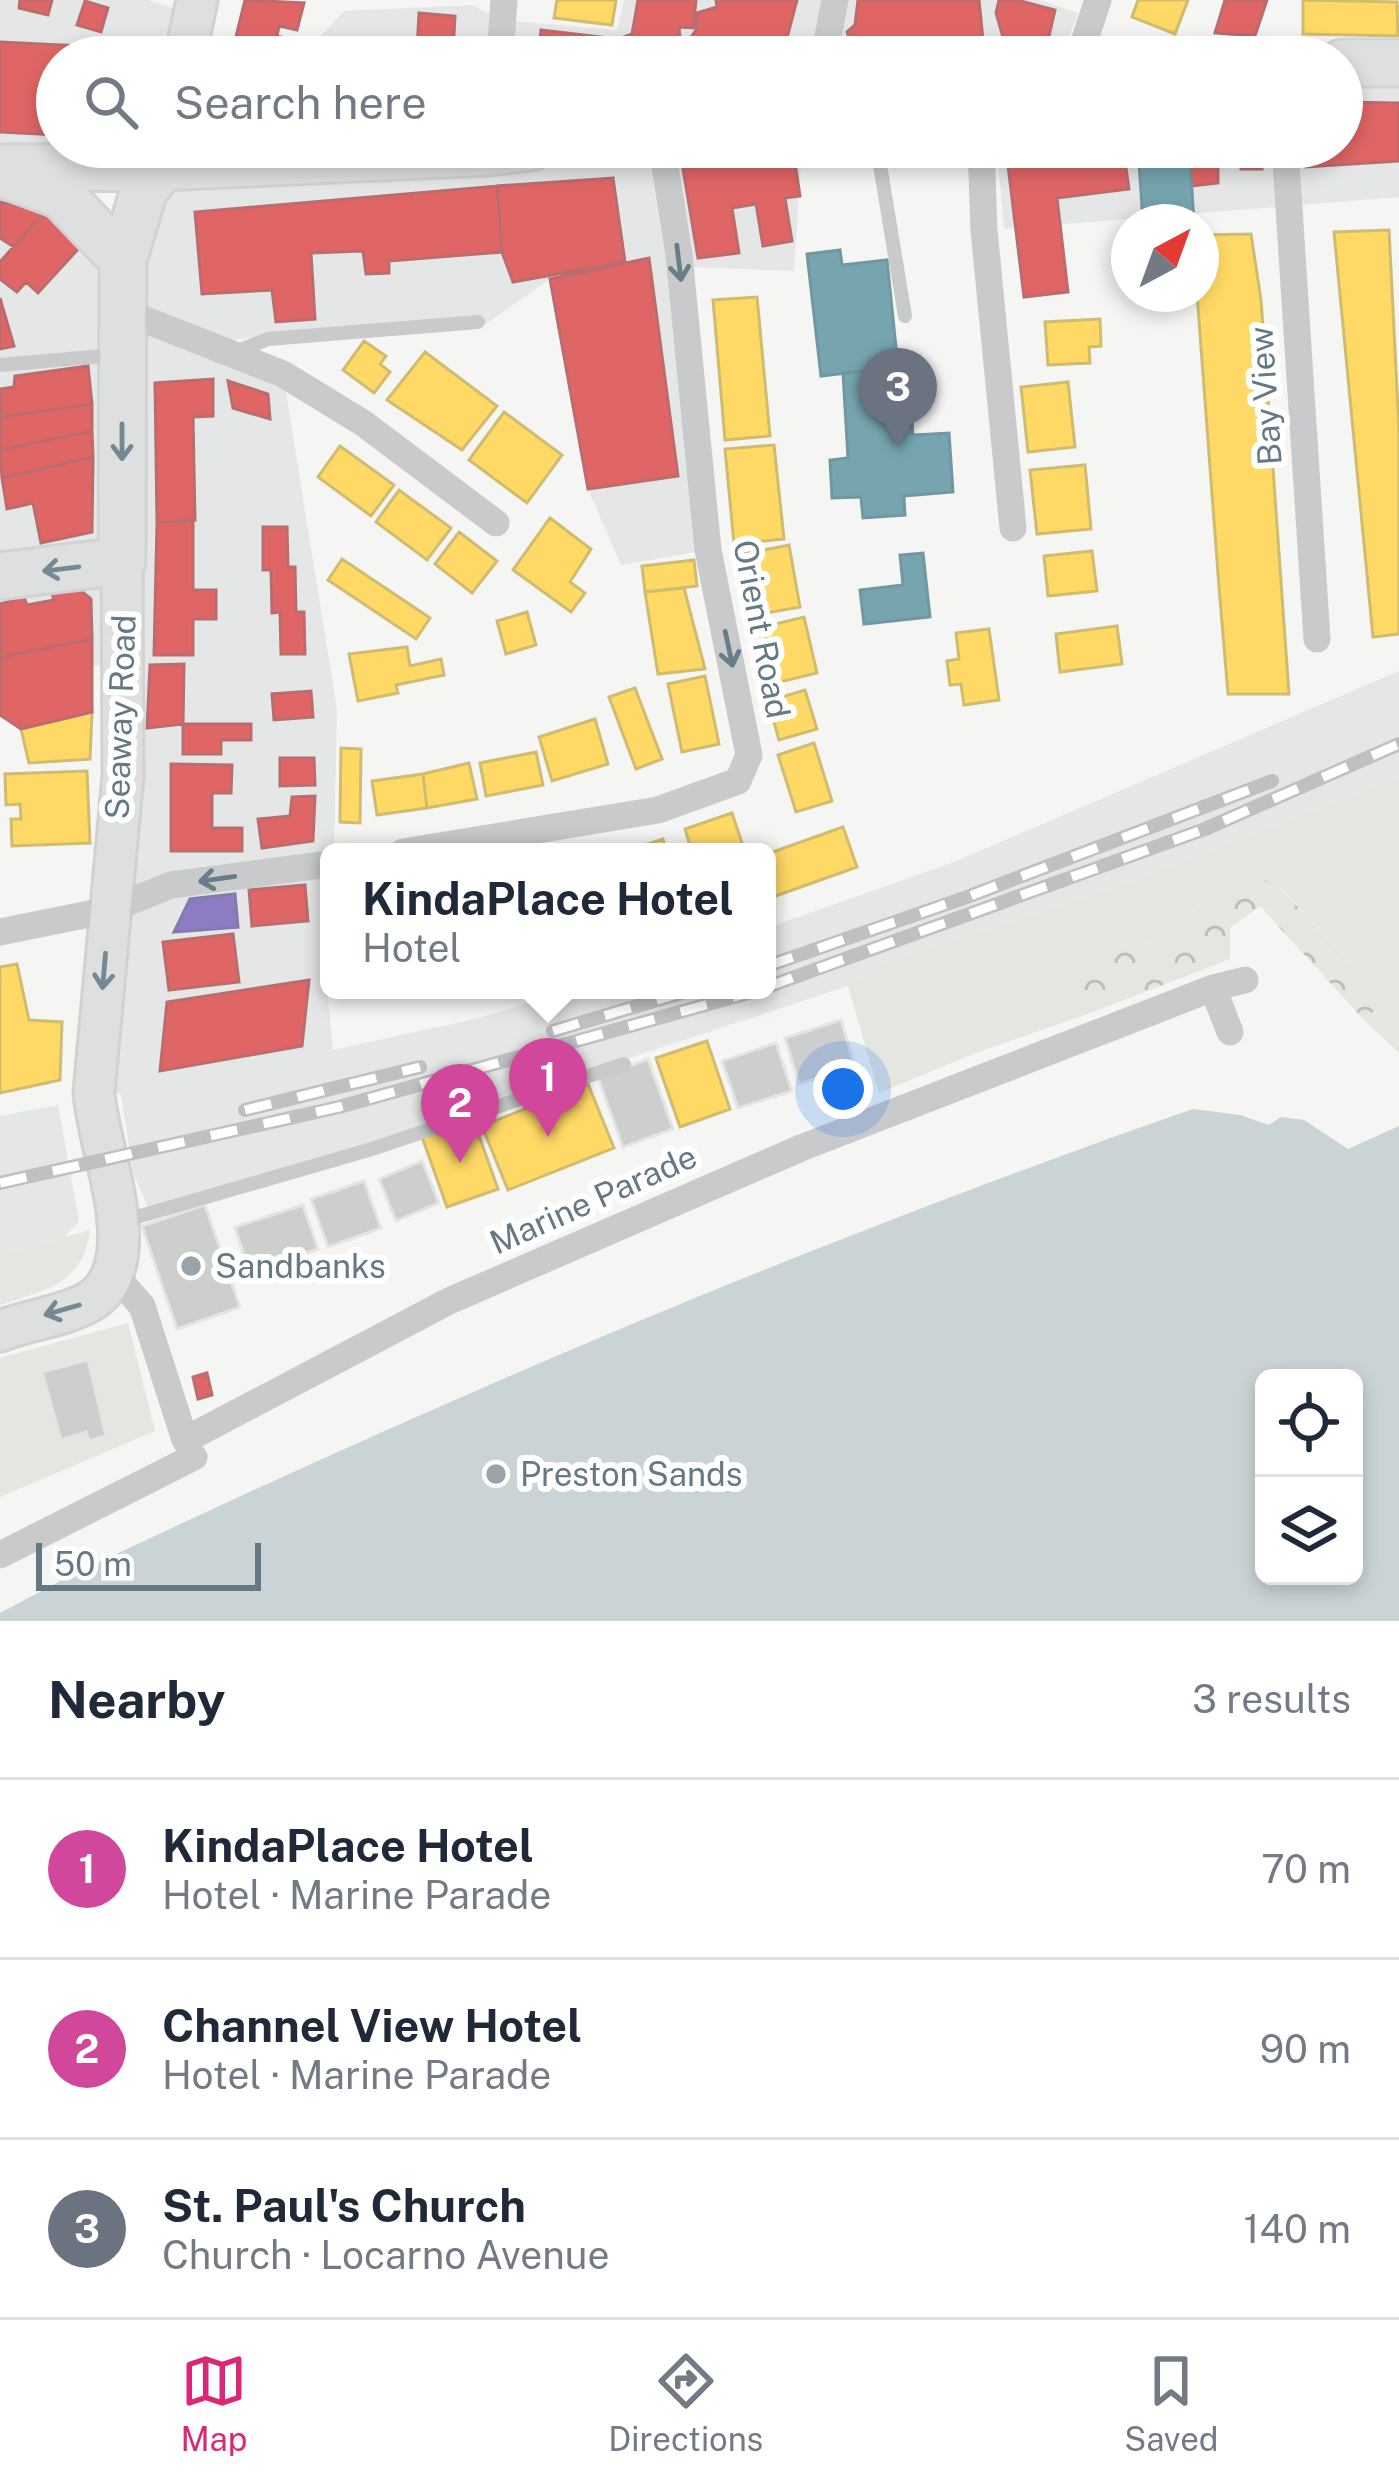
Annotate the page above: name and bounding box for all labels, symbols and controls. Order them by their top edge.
search box [36,36,1363,168]
icon: search [78,69,144,135]
text: Search here [174,76,427,129]
north arrow [1111,204,1219,312]
one-way arrow [669,243,691,282]
street label: Bay View [1241,325,1289,467]
pin: 3 [859,348,937,447]
one-way arrow [110,422,133,461]
street label: Orient Road [726,536,798,722]
one-way arrow [42,558,81,580]
street label: Seaway Road [97,614,143,820]
one-way arrow [719,629,742,668]
popup [320,843,776,999]
one-way arrow [198,868,237,890]
text: KindaPlace Hotel [362,872,734,925]
text: Hotel [362,925,461,971]
one-way arrow [92,951,115,990]
pin: 1 [509,1038,587,1137]
your location [813,1059,873,1119]
pin: 2 [421,1064,499,1163]
street label: Marine Parade [484,1136,702,1262]
place label: Sandbanks [215,1247,386,1285]
marker: Sandbanks [178,1253,204,1279]
one-way arrow [44,1300,82,1322]
map controls [1255,1369,1363,1585]
button: locate [1255,1369,1363,1477]
place label: Preston Sands [520,1455,742,1493]
marker: Preston Sands [483,1461,509,1487]
button: layers [1255,1477,1363,1585]
scale bar [36,1537,261,1590]
text: 50 m [54,1545,132,1583]
text: Nearby [48,1670,225,1729]
text: 3 results [1192,1676,1351,1722]
text: KindaPlace Hotel [162,1819,534,1872]
text: 1 [79,1846,95,1892]
text: 70 m [1261,1846,1351,1892]
text: Hotel · Marine Parade [162,1872,551,1918]
text: Channel View Hotel [162,1999,582,2052]
text: 2 [75,2026,99,2072]
text: 90 m [1260,2026,1351,2072]
text: Hotel · Marine Parade [162,2052,551,2098]
text: St. Paul's Church [162,2179,526,2232]
text: 3 [74,2206,100,2252]
text: 140 m [1244,2206,1351,2252]
text: Church · Locarno Avenue [162,2232,610,2278]
tab: Map [180,2348,247,2458]
tab: Directions [608,2348,763,2458]
tab: Saved [1124,2348,1219,2458]

